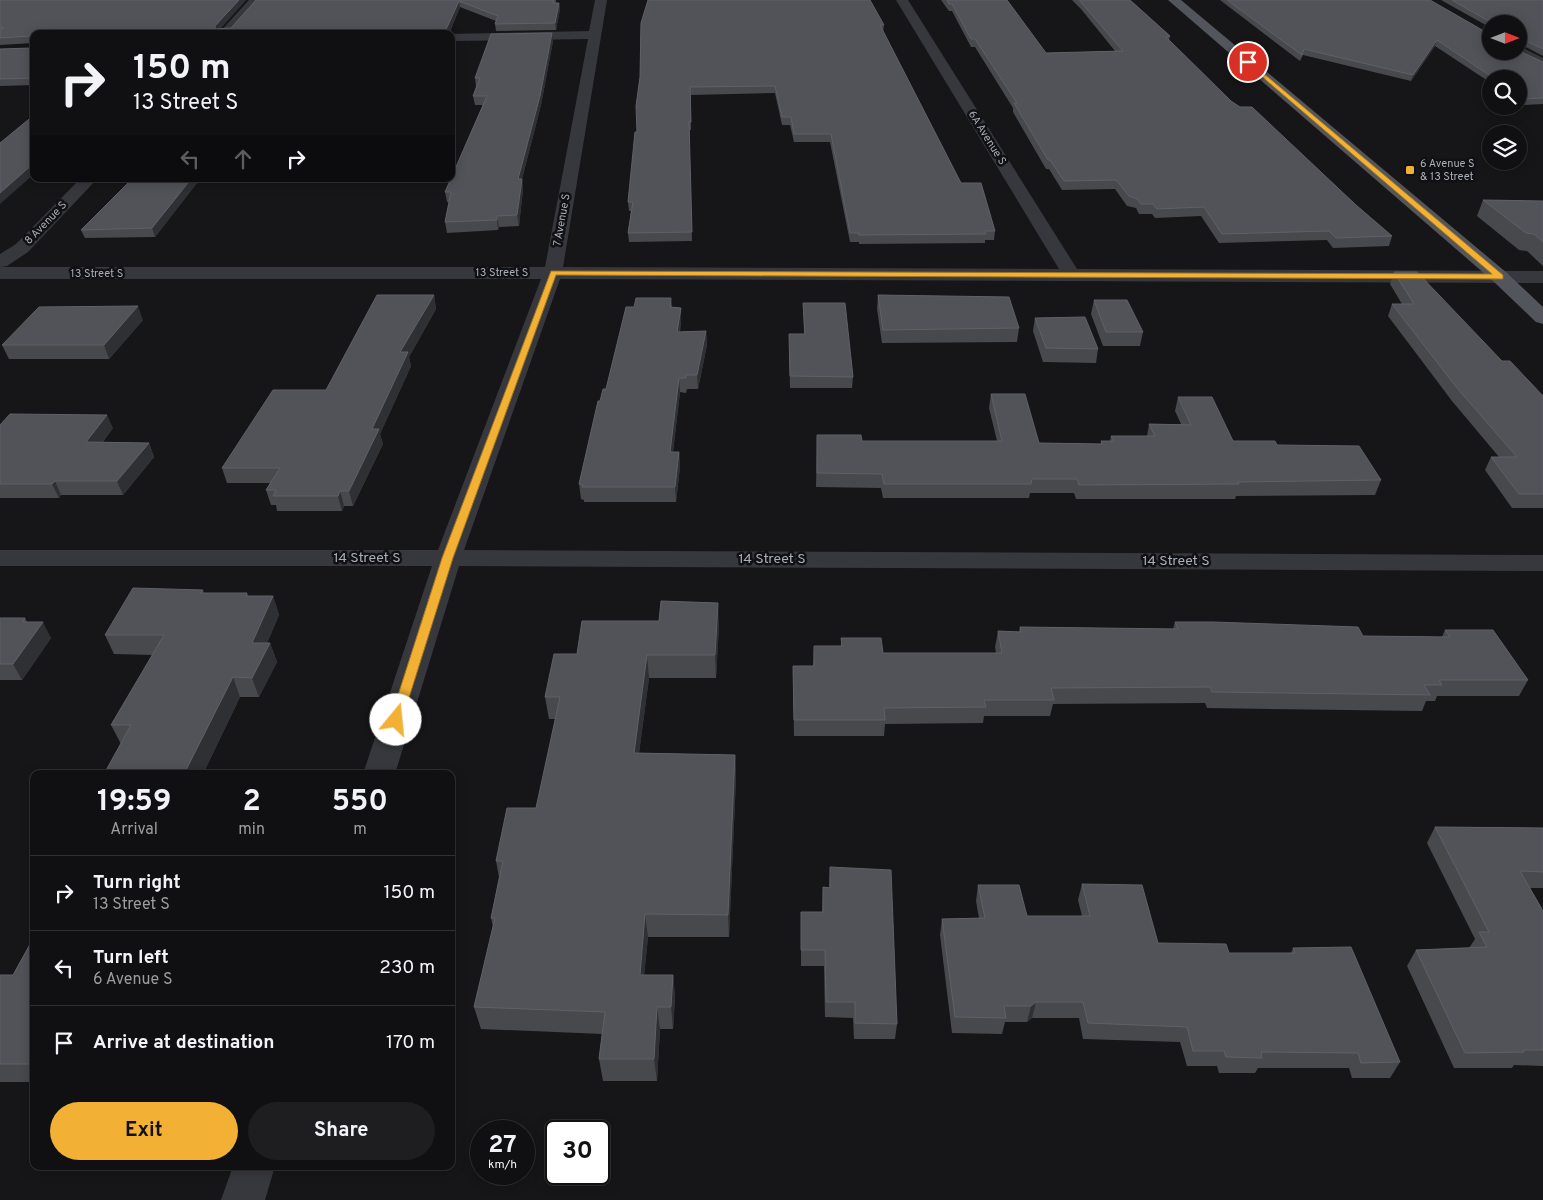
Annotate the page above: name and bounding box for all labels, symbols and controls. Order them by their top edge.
north arrow [1482,15,1528,60]
map controls [1482,15,1527,170]
pin [1227,41,1269,83]
text: 150 m [133,47,231,91]
icon: arrive [1234,48,1262,76]
icon: right [50,50,115,115]
button: search [1482,70,1527,115]
text: 13 Street S [133,90,239,117]
street label: 6A Avenue S [965,108,1009,168]
button: layers [1482,125,1527,170]
icon: left [176,145,204,173]
icon: ahead [229,145,257,173]
icon: right [282,145,310,173]
place label: 6 Avenue S & 13 Street [1420,157,1475,184]
marker: 6 Avenue S & 13 Street [1404,164,1416,176]
street label: 7 Avenue S [550,192,574,248]
street label: 8 Avenue S [22,198,70,248]
street label: 13 Street S [476,266,528,280]
street label: 13 Street S [71,267,123,281]
street label: 14 Street S [333,550,401,567]
street label: 14 Street S [738,551,806,568]
street label: 14 Street S [1142,553,1210,570]
position arrow [369,693,421,745]
text: 19:59 [97,784,171,821]
text: 2 [242,784,261,821]
text: 550 [332,784,388,821]
text: Arrival [110,820,158,840]
text: min [238,820,265,840]
text: m [353,820,367,840]
text: Turn right [93,871,181,895]
icon: right [50,879,78,907]
text: 150 m [383,881,435,905]
text: 13 Street S [93,895,170,915]
text: Turn left [93,946,169,970]
icon: left [50,954,78,982]
text: 230 m [379,956,435,980]
text: 6 Avenue S [93,970,173,990]
icon: arrive [50,1029,78,1057]
text: Arrive at destination [93,1031,274,1055]
text: 170 m [386,1031,435,1055]
button: Exit [50,1102,238,1160]
button: Share [248,1102,435,1160]
speed limit sign: 30 [545,1120,610,1185]
text: 27 [488,1130,517,1162]
text: km/h [488,1157,517,1173]

